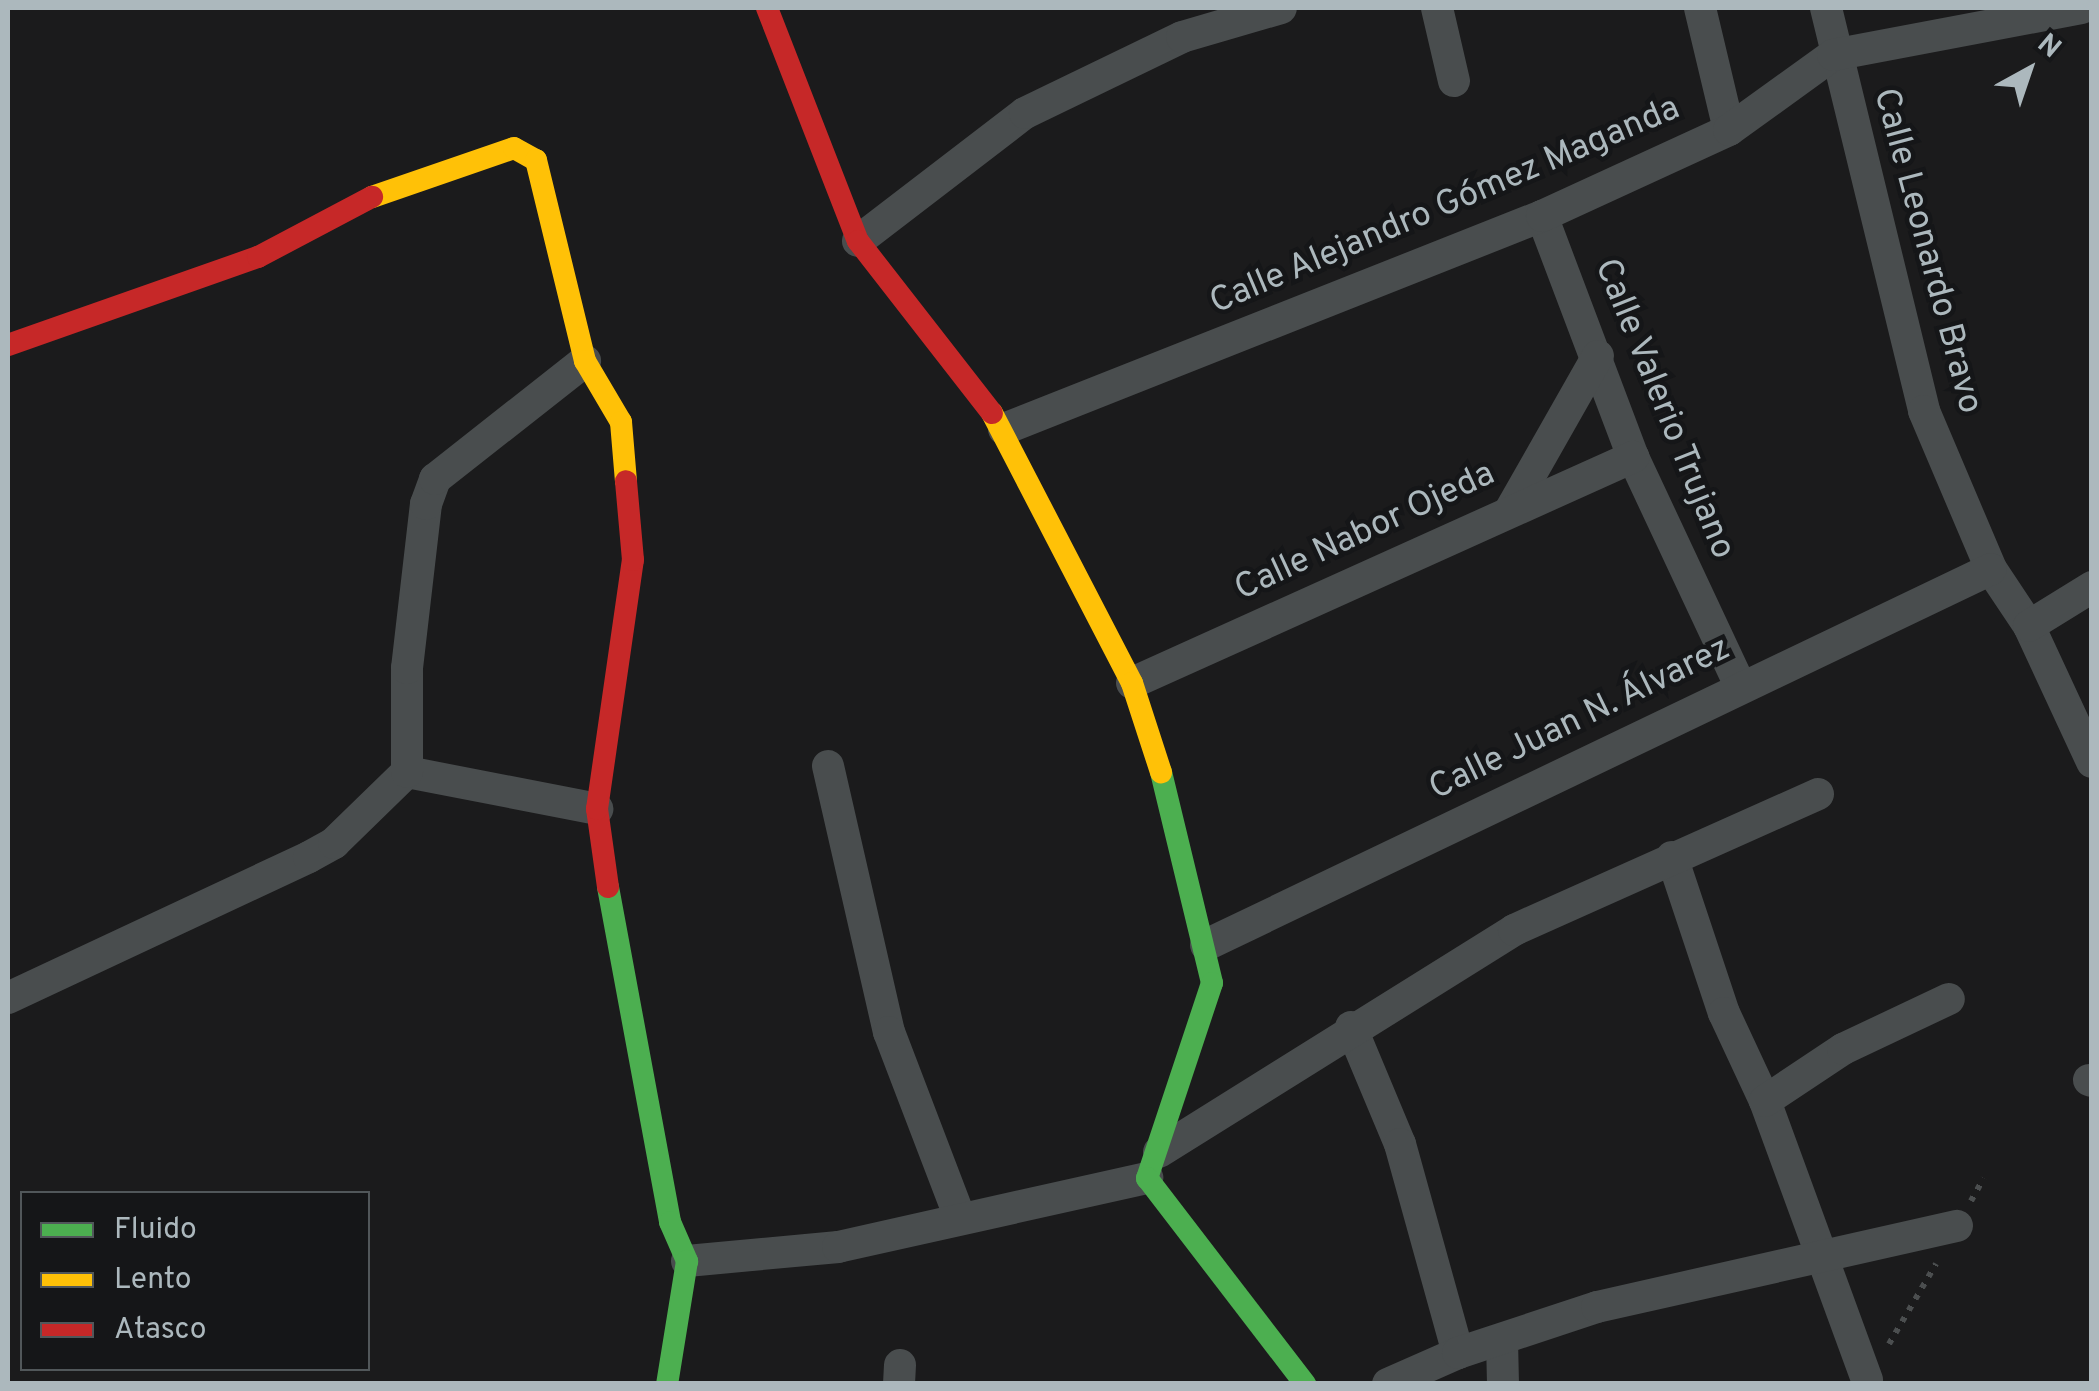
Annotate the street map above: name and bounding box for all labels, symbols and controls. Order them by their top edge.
north arrow [1979,20,2079,120]
text: N [2029,27,2068,67]
street label: Calle Leonardo Bravo [1863,84,1991,418]
street label: Calle Alejandro Gómez Maganda [1203,87,1687,325]
street label: Calle Valerio Trujano [1584,252,1744,566]
street label: Calle Nabor Ojeda [1228,453,1502,611]
street label: Calle Juan N. Álvarez [1422,628,1738,810]
legend [20,1191,370,1371]
text: Fluido [114,1212,197,1249]
text: Lento [114,1262,191,1299]
text: Atasco [114,1312,207,1349]

